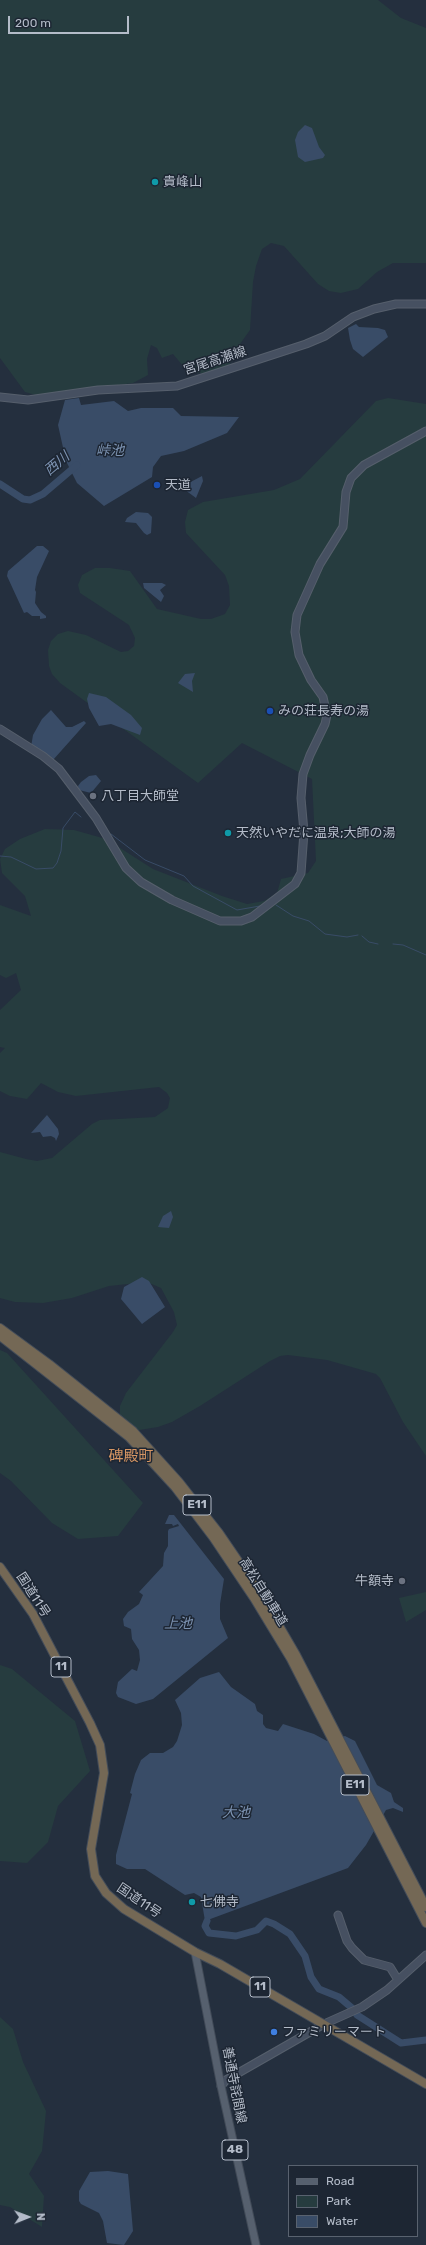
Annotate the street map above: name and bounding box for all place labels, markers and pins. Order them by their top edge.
place label: 貴峰山 [163,174,202,190]
marker: 貴峰山 [150,177,160,187]
place label: 天道 [165,477,191,493]
marker: 天道 [152,480,162,490]
place label: みの荘長寿の湯 [278,703,369,719]
marker: みの荘長寿の湯 [265,706,275,716]
place label: 八丁目大師堂 [101,788,179,804]
marker: 八丁目大師堂 [88,791,98,801]
place label: 天然いやだに温泉;大師の湯 [236,825,396,841]
marker: 天然いやだに温泉;大師の湯 [223,828,233,838]
place label: 牛額寺 [355,1573,394,1589]
marker: 牛額寺 [397,1576,407,1586]
place label: 七佛寺 [200,1894,239,1910]
marker: 七佛寺 [187,1897,197,1907]
place label: ファミリーマート [282,2024,386,2040]
marker: ファミリーマート [269,2027,279,2037]

